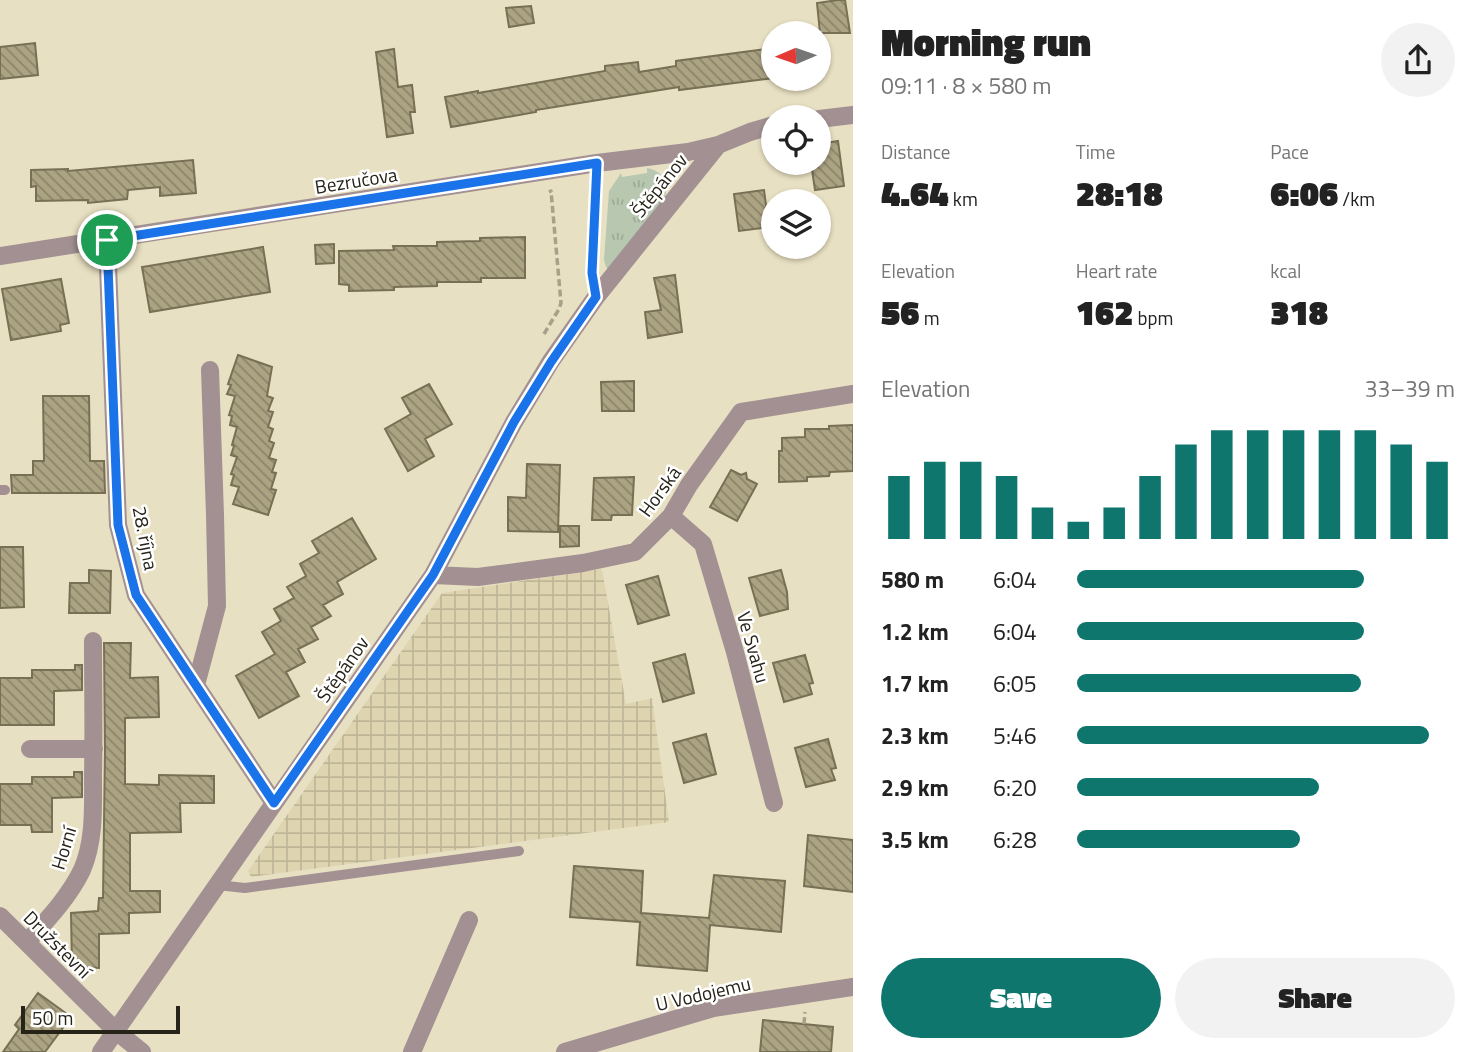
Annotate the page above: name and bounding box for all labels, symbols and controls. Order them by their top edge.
text: Morning run [881,13,1091,71]
north arrow [761,21,831,91]
map controls [761,21,831,259]
button: share [1381,23,1455,97]
text: 09:11 · 8 × 580 m [881,68,1051,103]
button: locate [761,105,831,175]
text: Distance [881,137,950,166]
text: Time [1076,137,1115,166]
text: Pace [1270,137,1309,166]
street label: Štěpánov [624,147,694,223]
street label: Bezručova [313,159,400,201]
text: 4.64 [881,166,949,220]
text: 28:18 [1076,166,1163,220]
text: 6:06 [1270,166,1338,220]
text: km [949,184,978,213]
text: /km [1338,184,1375,213]
button: layers [761,189,831,259]
pin [77,210,137,270]
icon: arrive [88,221,126,259]
text: Elevation [881,256,955,285]
text: Heart rate [1076,256,1157,285]
text: kcal [1270,256,1301,285]
text: 56 [881,285,920,339]
text: 162 [1076,285,1133,339]
text: 318 [1270,285,1328,339]
text: m [920,303,940,332]
text: bpm [1133,303,1174,332]
text: Elevation [881,371,970,406]
text: 33–39 m [1365,371,1455,406]
street label: Horská [631,459,688,522]
street label: 28. října [126,504,166,573]
text: 580 m [881,562,944,597]
text: 6:04 [993,562,1037,597]
street label: Ve Svahu [730,608,778,686]
text: 1.2 km [881,614,949,649]
text: 6:04 [993,614,1037,649]
street label: Štěpánov [309,630,375,708]
text: 1.7 km [881,666,949,701]
text: 6:05 [993,666,1037,701]
text: 2.3 km [881,718,949,753]
text: 5:46 [993,718,1037,753]
text: 2.9 km [881,770,949,805]
text: 6:20 [993,770,1037,805]
street label: Horní [43,821,84,873]
text: 3.5 km [881,822,949,857]
text: 6:28 [993,822,1037,857]
street label: Družstevní [17,903,100,986]
button: Save [881,958,1161,1038]
button: Share [1175,958,1455,1038]
street label: U Vodojemu [653,968,753,1018]
scale bar [21,1003,180,1035]
text: 50 m [32,1003,73,1032]

